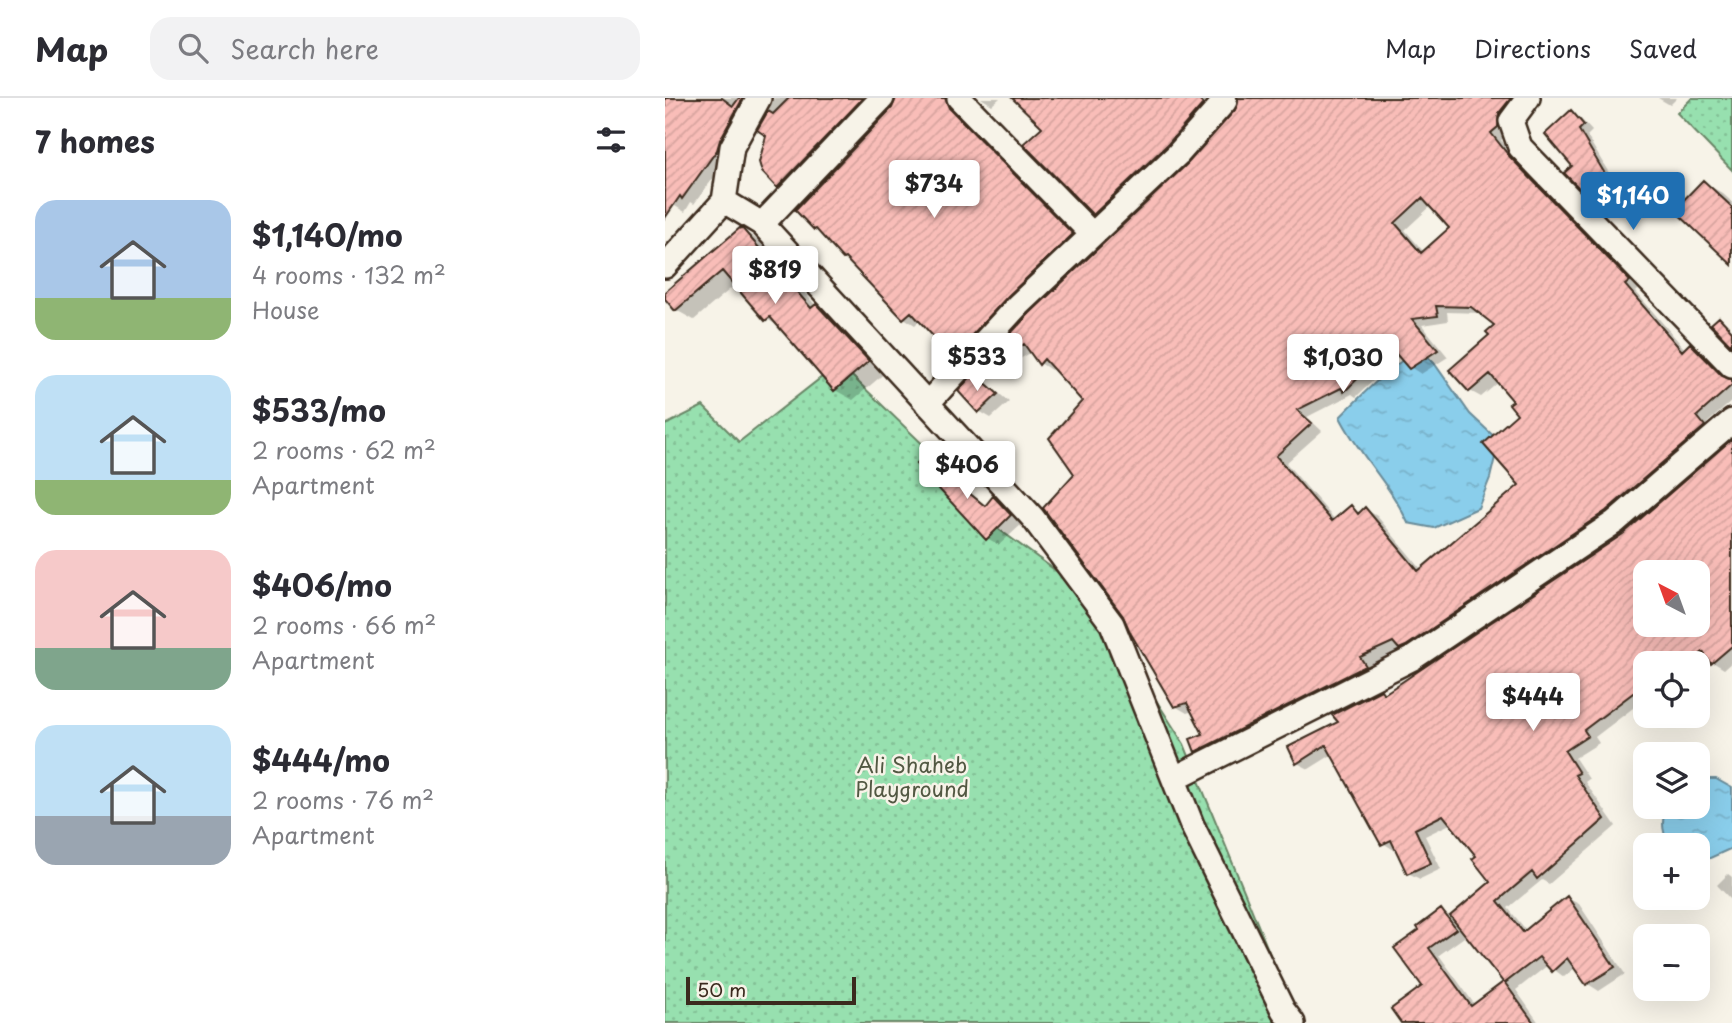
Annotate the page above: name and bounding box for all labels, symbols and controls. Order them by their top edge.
search box [150,17,640,80]
text: Map [35,23,108,73]
icon: search [174,29,212,67]
text: Search here [230,29,379,68]
text: Map [1385,30,1436,66]
text: Directions [1474,30,1591,66]
text: Saved [1629,30,1697,66]
text: 7 homes [35,118,155,163]
icon: filters [592,121,630,159]
pin: $734 [893,160,975,220]
text: $734 [905,165,963,200]
pin: $1,140 [1576,172,1690,232]
text: $1,140 [1597,177,1669,212]
text: $1,140/mo [252,212,403,257]
icon: home [91,228,175,312]
pin: $819 [734,246,816,306]
text: $819 [748,251,802,286]
text: 4 rooms · 132 m² [252,257,446,292]
text: House [252,292,319,327]
pin: $533 [936,334,1018,393]
pin: $1,030 [1286,334,1400,394]
text: $533 [947,338,1007,373]
text: $1,030 [1303,339,1383,374]
text: $533/mo [252,387,386,432]
icon: home [91,403,175,487]
text: 2 rooms · 62 m² [252,432,436,467]
pin: $406 [926,442,1008,501]
text: $406 [935,446,999,481]
text: Apartment [252,467,375,502]
north arrow [1633,560,1710,637]
map controls [1633,560,1710,1001]
text: $406/mo [252,562,392,607]
icon: home [91,578,175,662]
text: 2 rooms · 66 m² [252,607,436,642]
text: Apartment [252,642,375,677]
button: locate [1633,651,1710,728]
pin: $444 [1492,674,1574,733]
text: $444 [1502,678,1564,713]
text: $444/mo [252,737,390,782]
button: layers [1633,742,1710,819]
park label: Ali Shaheb Playground [855,748,969,804]
icon: home [91,753,175,837]
text: 2 rooms · 76 m² [252,782,434,817]
text: Apartment [252,817,375,852]
button: + [1633,833,1710,910]
button: − [1633,924,1710,1001]
scale bar [686,974,856,1006]
text: 50 m [697,975,746,1003]

